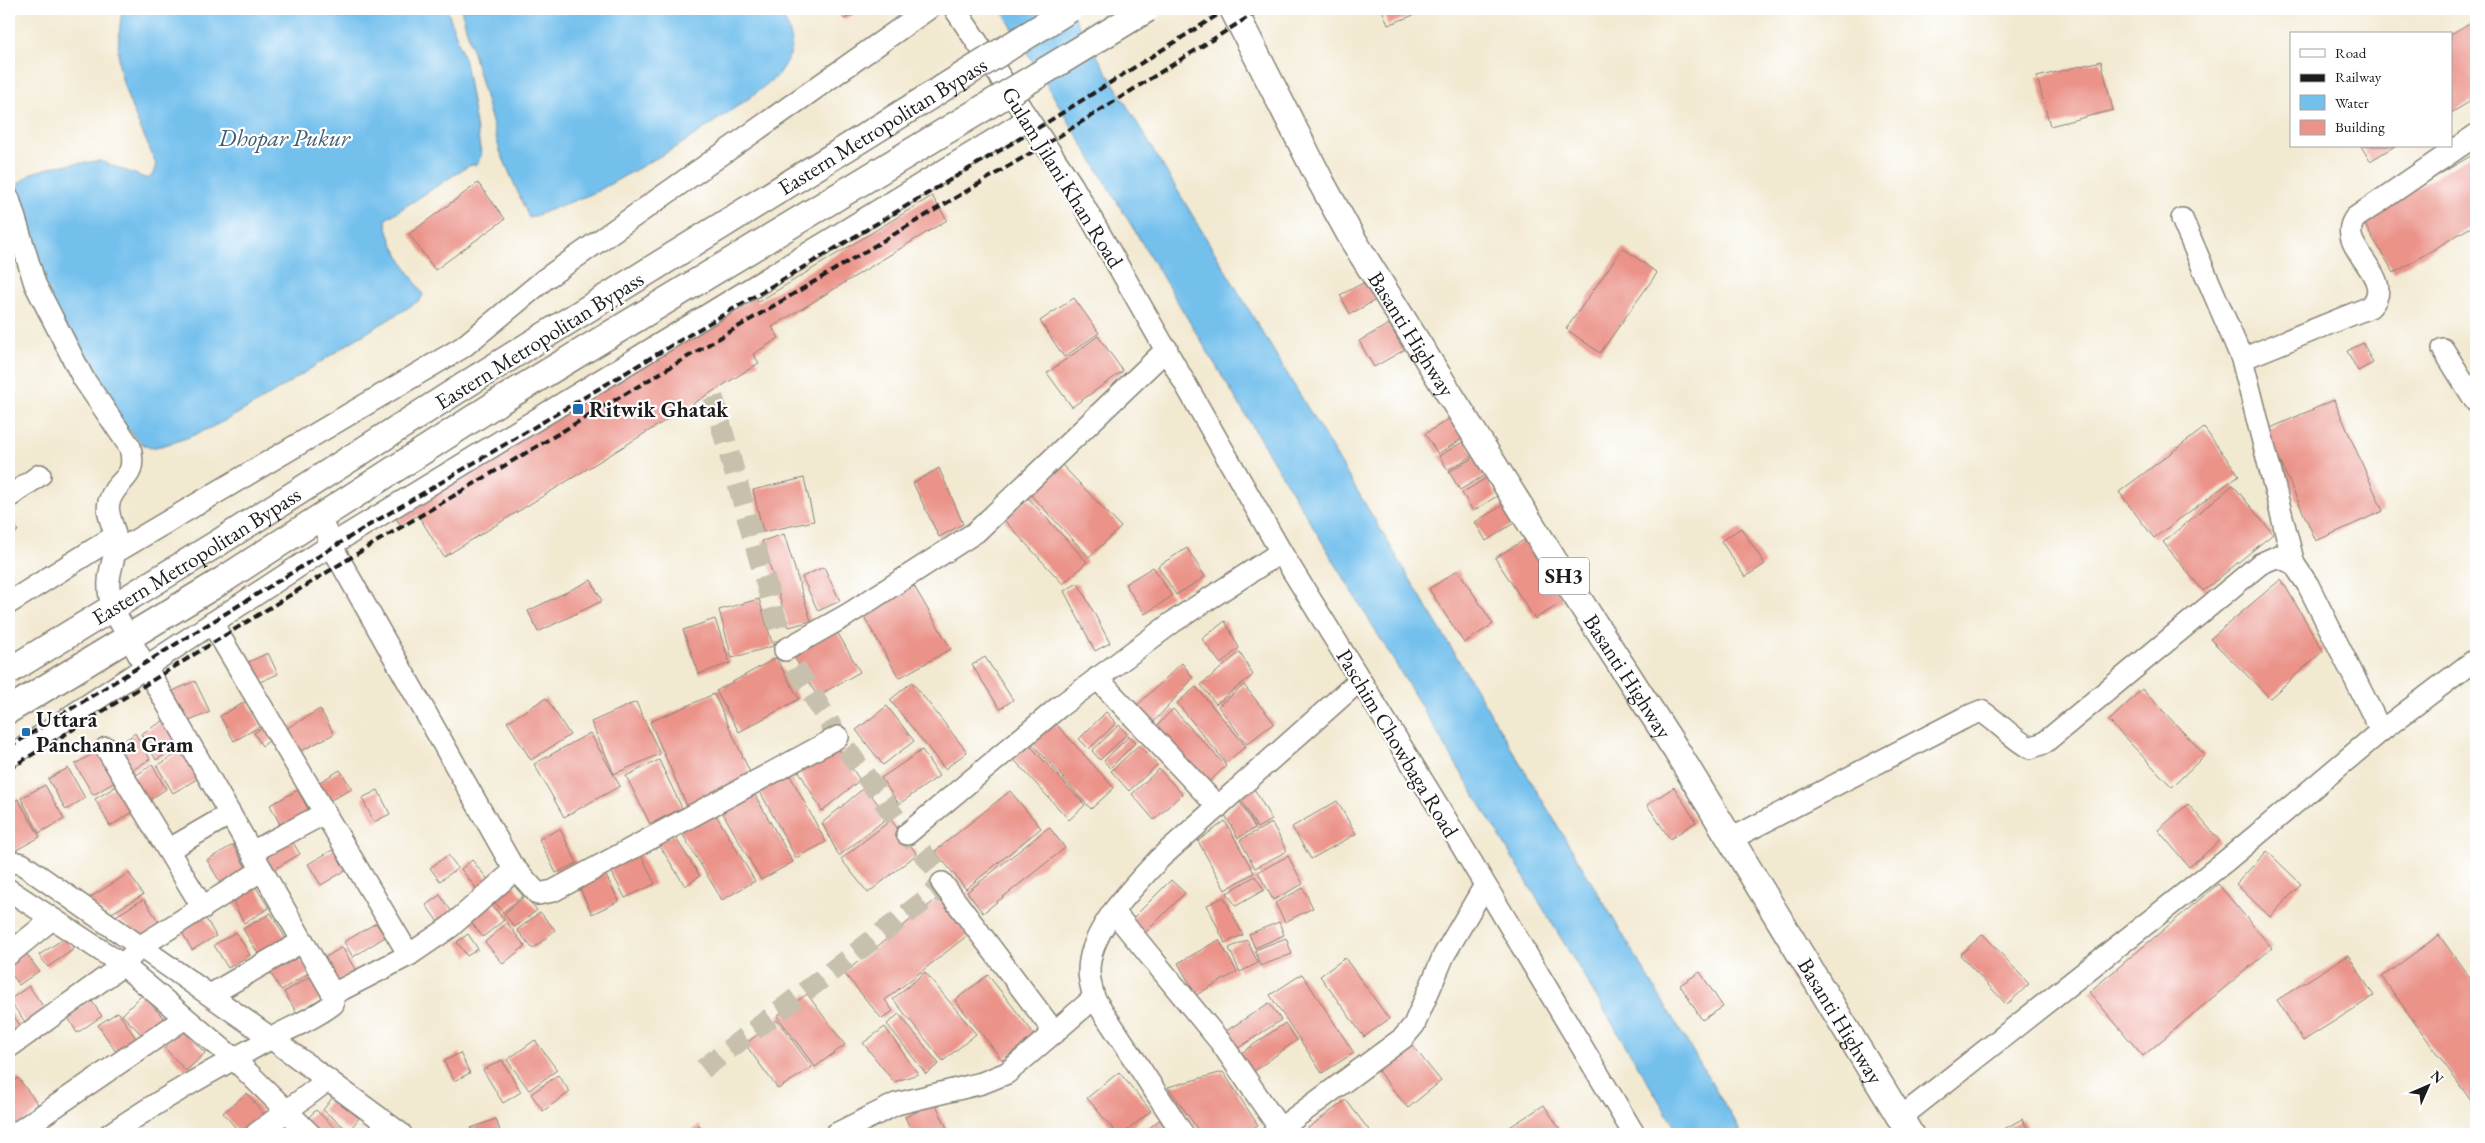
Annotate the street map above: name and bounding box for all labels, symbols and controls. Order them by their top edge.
legend [2290,32,2452,148]
text: Road [2335,43,2367,62]
street label: Eastern Metropolitan Bypass [773,50,992,202]
text: Railway [2335,67,2382,86]
street label: Gulam Jilani Khan Road [995,81,1131,274]
text: Water [2335,93,2369,112]
text: Building [2335,117,2385,136]
water label: Dhopar Pukur [217,122,352,153]
street label: Eastern Metropolitan Bypass [430,264,649,416]
street label: Basanti Highway [1361,266,1462,402]
place label: Ritwik Ghatak [589,395,729,424]
marker: Ritwik Ghatak [571,402,585,416]
street label: Eastern Metropolitan Bypass [87,480,306,632]
road number: SH3 [1539,558,1589,594]
street label: Basanti Highway [1577,609,1679,744]
street label: Paschim Chowbaga Road [1330,644,1466,844]
place label: Uttara Panchanna Gram [36,705,194,759]
marker: Uttara Panchanna Gram [20,726,32,738]
street label: Basanti Highway [1791,953,1890,1090]
north arrow [2402,1060,2452,1110]
text: N [2427,1066,2448,1088]

